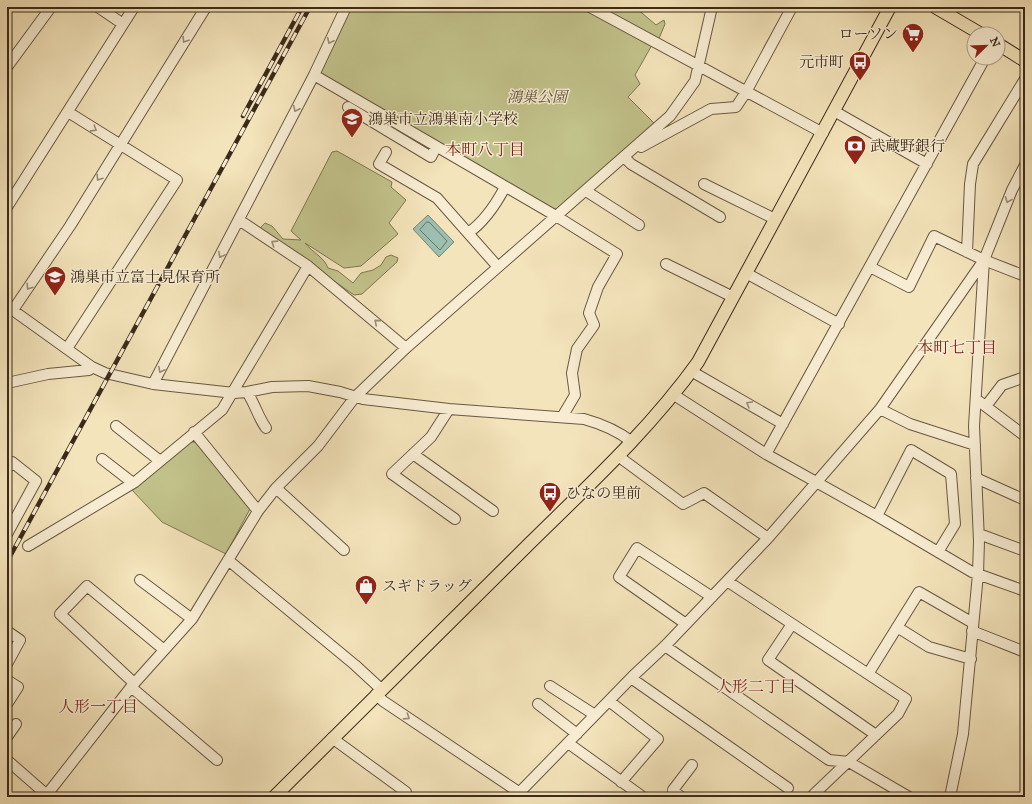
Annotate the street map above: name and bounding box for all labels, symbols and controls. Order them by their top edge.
supermarket icon: ローソン [900,21,926,54]
place label: ローソン [839,25,898,43]
north arrow [966,26,1006,66]
text: N [987,35,1003,50]
one-way arrow [182,36,190,43]
one-way arrow [327,36,335,44]
bus stop icon: 元市町 [847,49,873,82]
place label: 元市町 [799,53,844,71]
park label: 鴻巣公園 [507,88,570,106]
one-way arrow [293,105,301,112]
school or university icon: 鴻巣市立鴻巣南小学校 [339,106,365,139]
place label: 鴻巣市立鴻巣南小学校 [368,110,518,128]
one-way arrow [90,124,97,131]
bank icon: 武蔵野銀行 [842,133,868,166]
place label: 武蔵野銀行 [870,137,945,155]
district label: 本町八丁目 [445,140,525,159]
one-way arrow [97,174,104,181]
one-way arrow [1005,196,1013,204]
one-way arrow [271,240,278,248]
one-way arrow [218,250,225,258]
school or university icon: 鴻巣市立富士見保育所 [42,264,68,297]
place label: 鴻巣市立富士見保育所 [70,268,220,286]
one-way arrow [26,283,34,290]
one-way arrow [374,320,382,327]
district label: 本町七丁目 [917,338,997,357]
one-way arrow [158,366,165,373]
one-way arrow [746,402,753,409]
bus stop icon: ひなの里前 [537,480,563,513]
place label: ひなの里前 [566,484,641,502]
shop icon: スギドラッグ [353,573,379,606]
place label: スギドラッグ [382,577,472,595]
district label: 人形二丁目 [716,677,796,696]
district label: 人形一丁目 [58,697,138,716]
one-way arrow [403,712,410,719]

